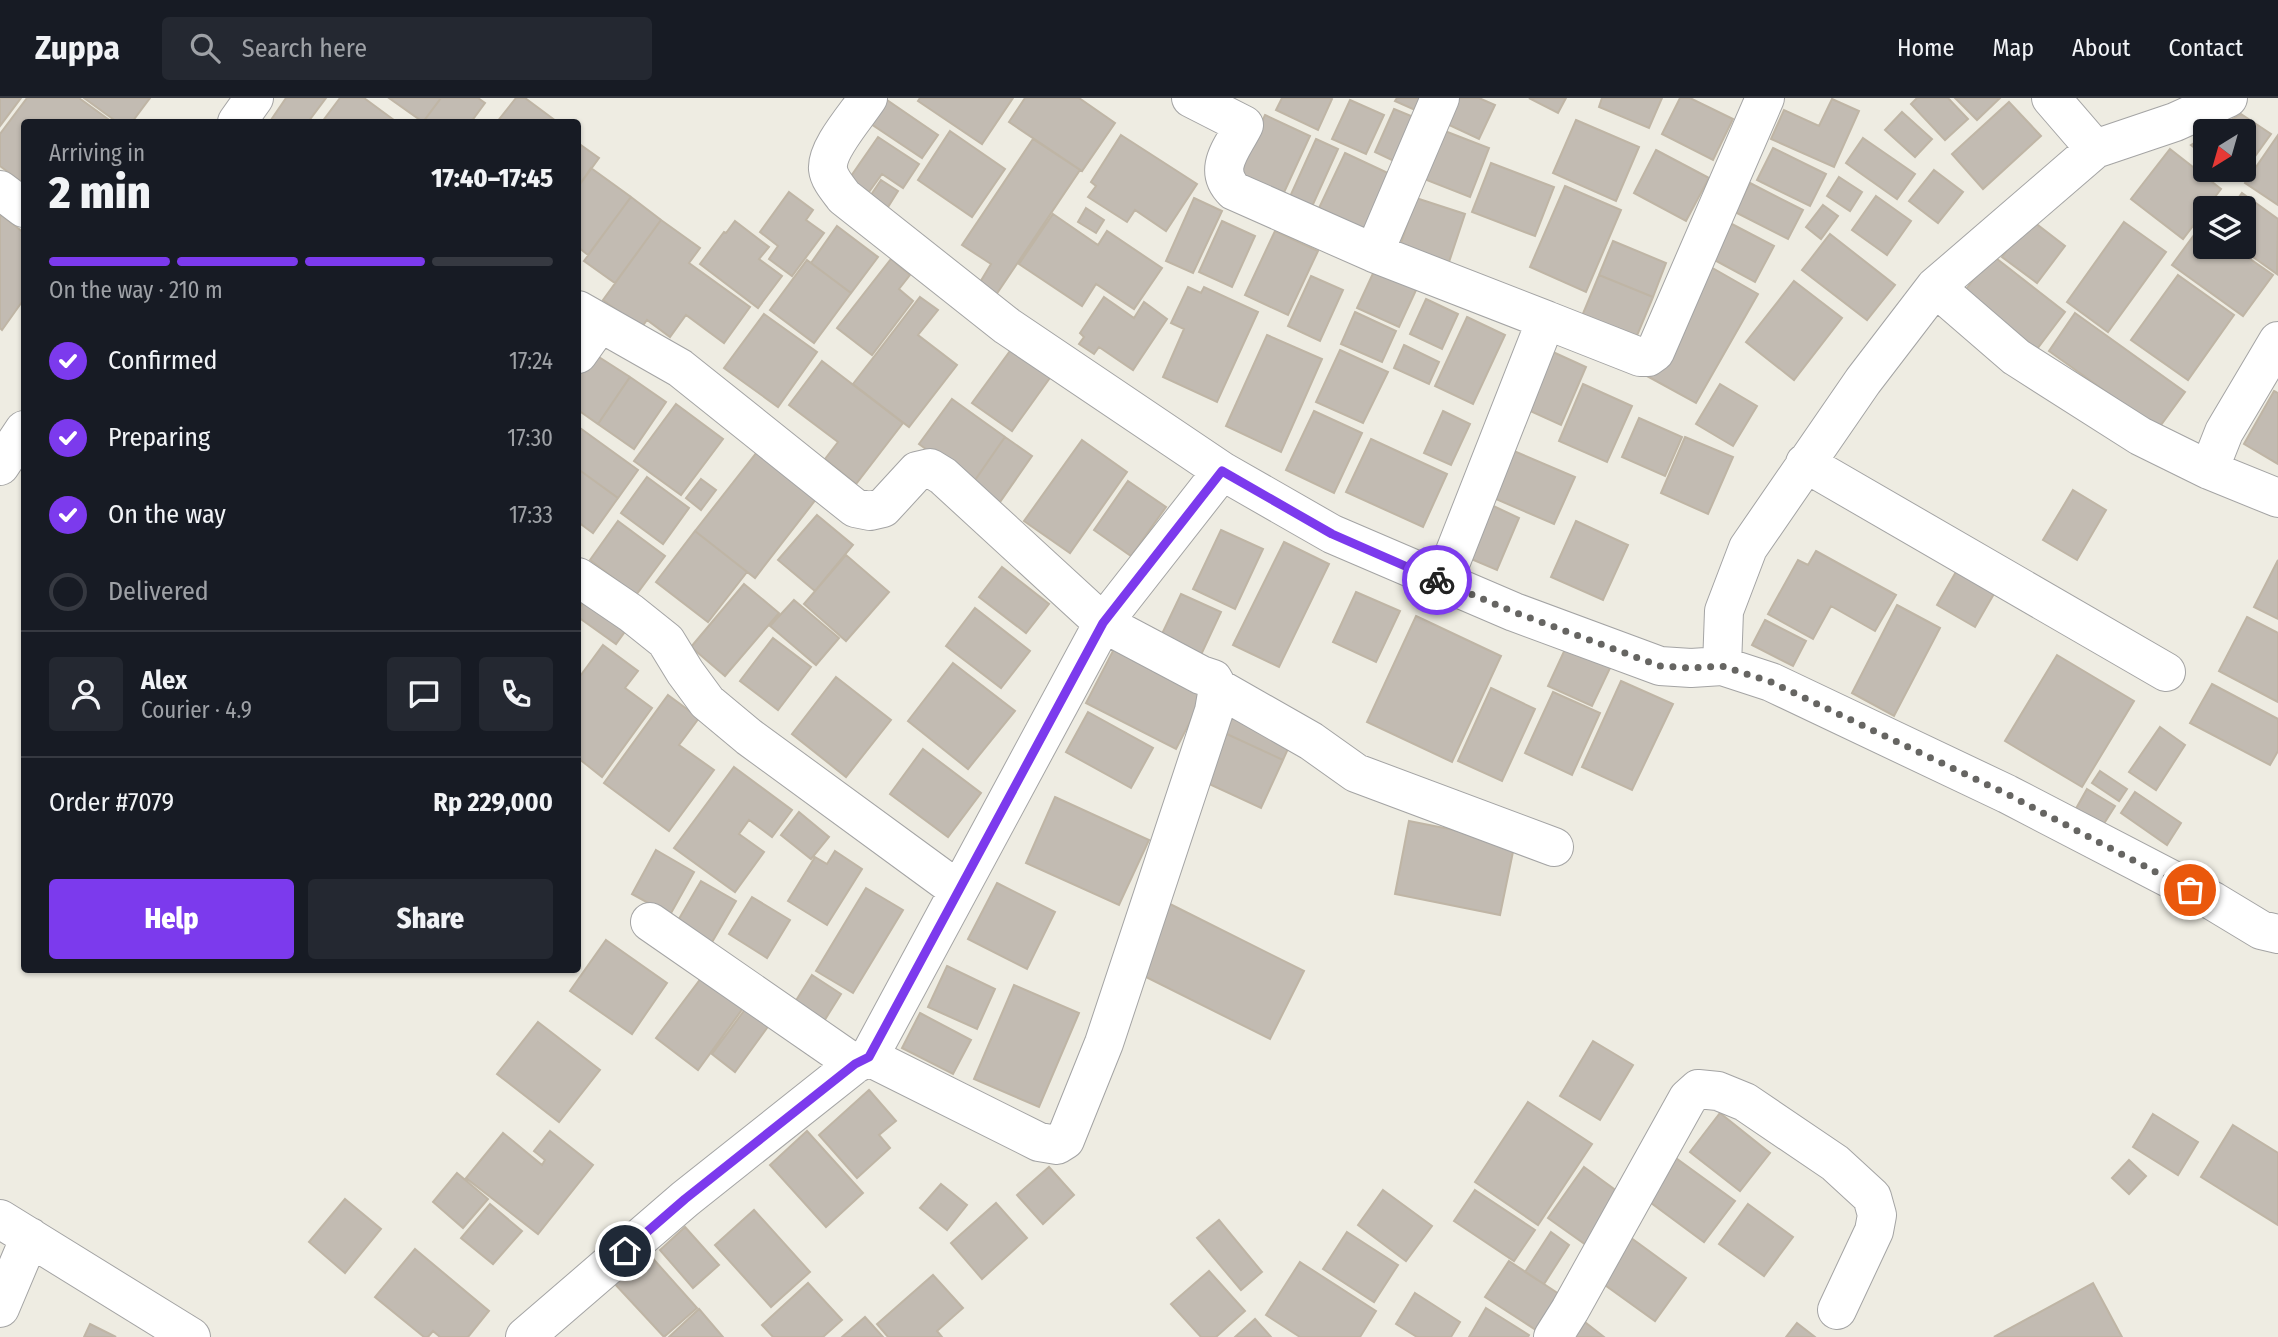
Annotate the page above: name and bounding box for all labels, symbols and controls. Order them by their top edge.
search box [162,17,652,80]
text: Zuppa [35,28,120,68]
icon: search [186,29,224,67]
text: Search here [242,33,367,64]
text: Home [1897,34,1954,62]
text: Map [1992,34,2034,62]
text: About [2072,34,2130,62]
text: Contact [2168,34,2243,62]
north arrow [2193,119,2256,182]
map controls [2193,119,2256,259]
text: Arriving in [49,139,145,167]
text: 17:40–17:45 [431,163,553,194]
text: 2 min [49,165,151,220]
button: layers [2193,196,2256,259]
text: On the way · 210 m [49,276,223,304]
icon: check [49,342,87,380]
text: Confirmed [108,345,218,376]
text: 17:24 [509,347,553,375]
icon: check [49,419,87,457]
text: Preparing [108,422,210,453]
text: 17:30 [507,424,553,452]
icon: check [49,496,87,534]
text: On the way [108,499,226,530]
text: 17:33 [509,501,553,529]
courier [1402,545,1472,615]
icon: bike [1418,561,1456,599]
text: Delivered [108,576,209,607]
button: person [49,657,123,731]
button: chat [387,657,461,731]
button: phone [479,657,553,731]
text: Alex [141,665,187,696]
text: Courier · 4.9 [141,696,252,724]
text: Order #7079 [49,787,174,818]
text: Rp 229,000 [433,787,553,818]
pin [2160,860,2220,920]
icon: bag [2171,871,2209,909]
button: Help [49,879,294,959]
button: Share [308,879,553,959]
pin [595,1221,655,1281]
icon: home [606,1232,644,1270]

